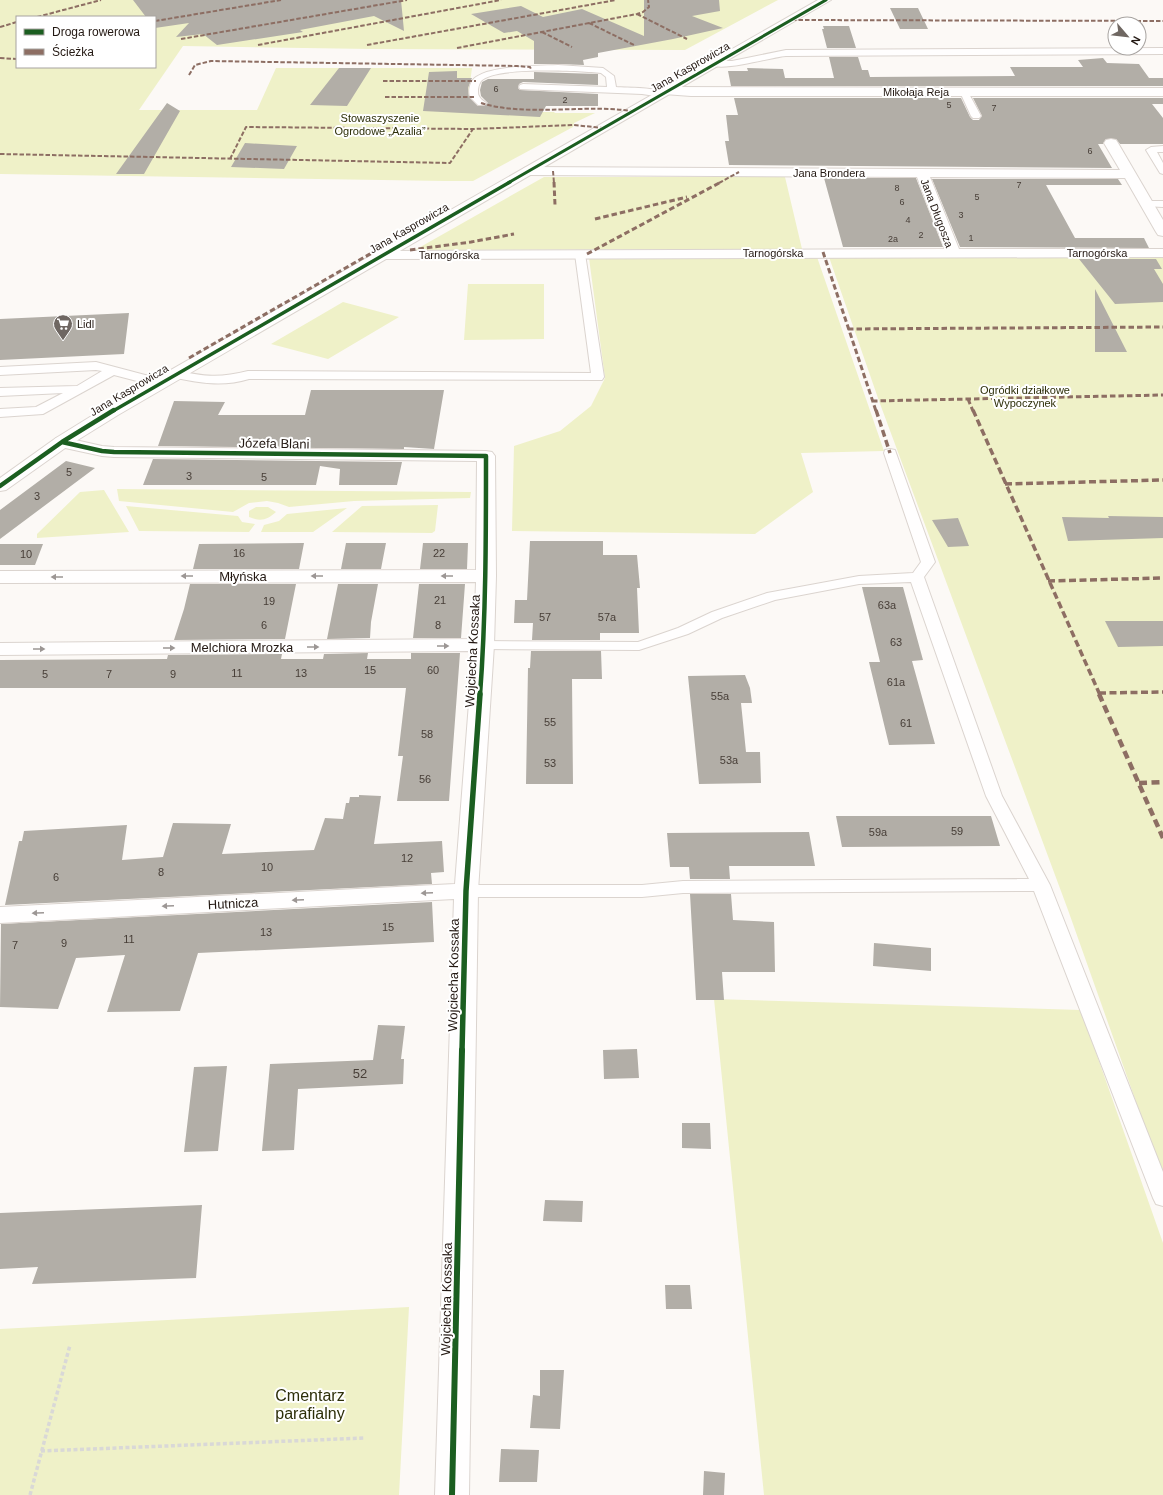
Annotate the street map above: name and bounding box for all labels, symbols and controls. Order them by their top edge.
legend [16,16,156,68]
north arrow [1107,16,1147,56]
text: Droga rowerowa [52,25,140,39]
text: N [1129,34,1143,47]
street label: Jana Kasprowicza [648,39,732,95]
text: Ścieżka [52,44,94,59]
house number: 6 [493,84,499,94]
street label: Mikołaja Reja [883,86,950,98]
house number: 2 [562,95,568,105]
house number: 5 [946,100,952,110]
house number: 7 [991,103,997,113]
park label: Stowaszyszenie Ogrodowe „Azalia” [334,112,426,137]
house number: 6 [1087,146,1093,156]
street label: Jana Brondera [793,167,866,179]
street label: Jana Długosza [918,177,956,250]
house number: 7 [1016,180,1022,190]
house number: 8 [894,183,900,193]
house number: 5 [974,192,980,202]
house number: 6 [899,197,905,207]
street label: Jana Kasprowicza [367,200,451,256]
house number: 3 [958,210,964,220]
house number: 4 [905,215,911,225]
house number: 2 [918,230,924,240]
house number: 1 [968,233,974,243]
house number: 2a [888,234,898,244]
street label: Tarnogórska [743,247,804,259]
street label: Tarnogórska [1067,247,1128,259]
street label: Tarnogórska [419,249,480,261]
supermarket icon: Lidl [52,313,74,341]
place label: Lidl [77,318,94,330]
street label: Jana Kasprowicza [88,361,171,418]
park label: Ogródki działkowe Wypoczynek [980,384,1070,409]
street label: Józefa Blani [238,435,310,452]
house number: 5 [66,466,72,478]
house number: 3 [186,470,192,482]
house number: 5 [261,471,267,483]
house number: 3 [34,490,40,502]
house number: 16 [233,547,245,559]
house number: 22 [433,547,445,559]
house number: 10 [20,548,32,560]
street label: Młyńska [219,569,268,584]
one-way arrow [180,573,193,579]
one-way arrow [310,573,323,579]
one-way arrow [440,573,453,579]
one-way arrow [50,574,63,580]
street label: Wojciecha Kossaka [462,593,483,708]
house number: 21 [434,594,446,606]
house number: 19 [263,595,275,607]
house number: 63a [878,599,897,611]
house number: 57 [539,611,551,623]
house number: 57a [598,611,617,623]
house number: 6 [261,619,267,631]
house number: 8 [435,619,441,631]
house number: 63 [890,636,902,648]
street label: Melchiora Mrozka [191,640,294,655]
one-way arrow [437,643,450,649]
one-way arrow [307,644,320,650]
one-way arrow [163,645,176,651]
one-way arrow [33,646,46,652]
house number: 15 [364,664,376,676]
house number: 60 [427,664,439,676]
house number: 11 [231,667,243,679]
house number: 13 [295,667,307,679]
house number: 5 [42,668,48,680]
house number: 7 [106,668,112,680]
house number: 9 [170,668,176,680]
house number: 61a [887,676,906,688]
house number: 55a [711,690,730,702]
house number: 55 [544,716,556,728]
house number: 61 [900,717,912,729]
house number: 58 [421,728,433,740]
house number: 53a [720,754,739,766]
house number: 53 [544,757,556,769]
house number: 56 [419,773,431,785]
house number: 59 [951,825,963,837]
house number: 59a [869,826,888,838]
house number: 12 [401,852,413,864]
house number: 10 [261,861,273,873]
house number: 8 [158,866,164,878]
house number: 6 [53,871,59,883]
one-way arrow [420,890,433,896]
street label: Hutnicza [207,895,259,912]
one-way arrow [291,896,304,903]
one-way arrow [162,903,174,910]
one-way arrow [31,910,44,916]
street label: Wojciecha Kossaka [445,918,462,1032]
house number: 15 [382,921,394,933]
house number: 13 [260,926,272,938]
house number: 11 [123,933,135,945]
house number: 9 [61,937,67,949]
house number: 7 [12,939,18,951]
house number: 52 [353,1066,367,1081]
street label: Wojciecha Kossaka [438,1242,455,1356]
park label: Cmentarz parafialny [275,1387,345,1422]

